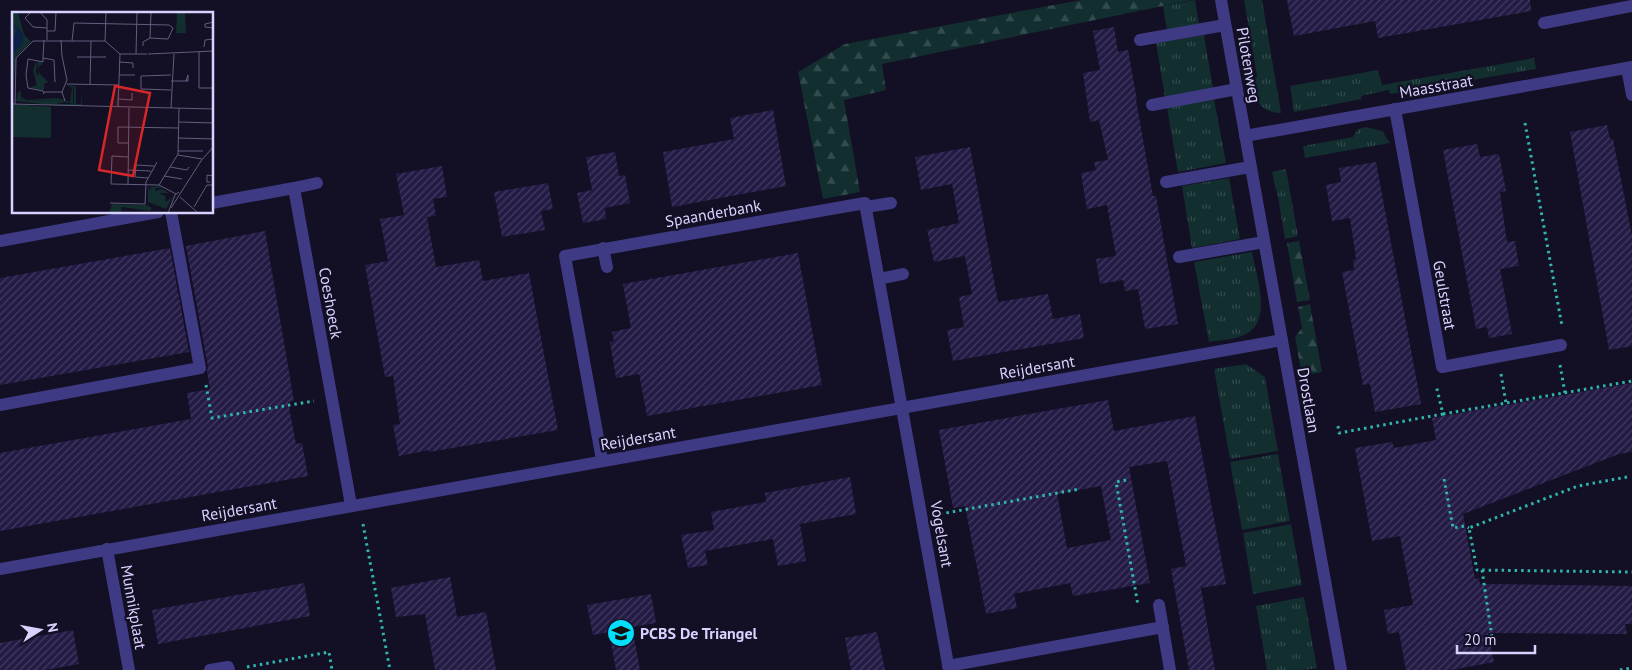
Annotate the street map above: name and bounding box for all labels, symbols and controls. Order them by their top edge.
inset map [12,12,214,214]
street label: Pilotenweg [1232,25,1266,105]
street label: Maasstraat [1398,70,1475,102]
street label: Spaanderbank [664,195,763,231]
street label: Geulstraat [1429,259,1461,332]
street label: Coeshoeck [315,266,347,341]
street label: Reijdersant [998,350,1077,383]
street label: Drostlaan [1293,366,1325,434]
street label: Reijdersant [599,421,678,454]
street label: Reijdersant [200,492,279,525]
street label: Vogelsant [926,498,958,569]
street label: Munnikplaat [117,563,151,651]
north arrow [15,605,65,655]
school or university icon: PCBS De Triangel [606,618,636,648]
text: N [43,621,62,634]
scale bar [1457,622,1534,654]
place label: PCBS De Triangel [640,623,758,643]
text: 20 m [1464,630,1497,649]

